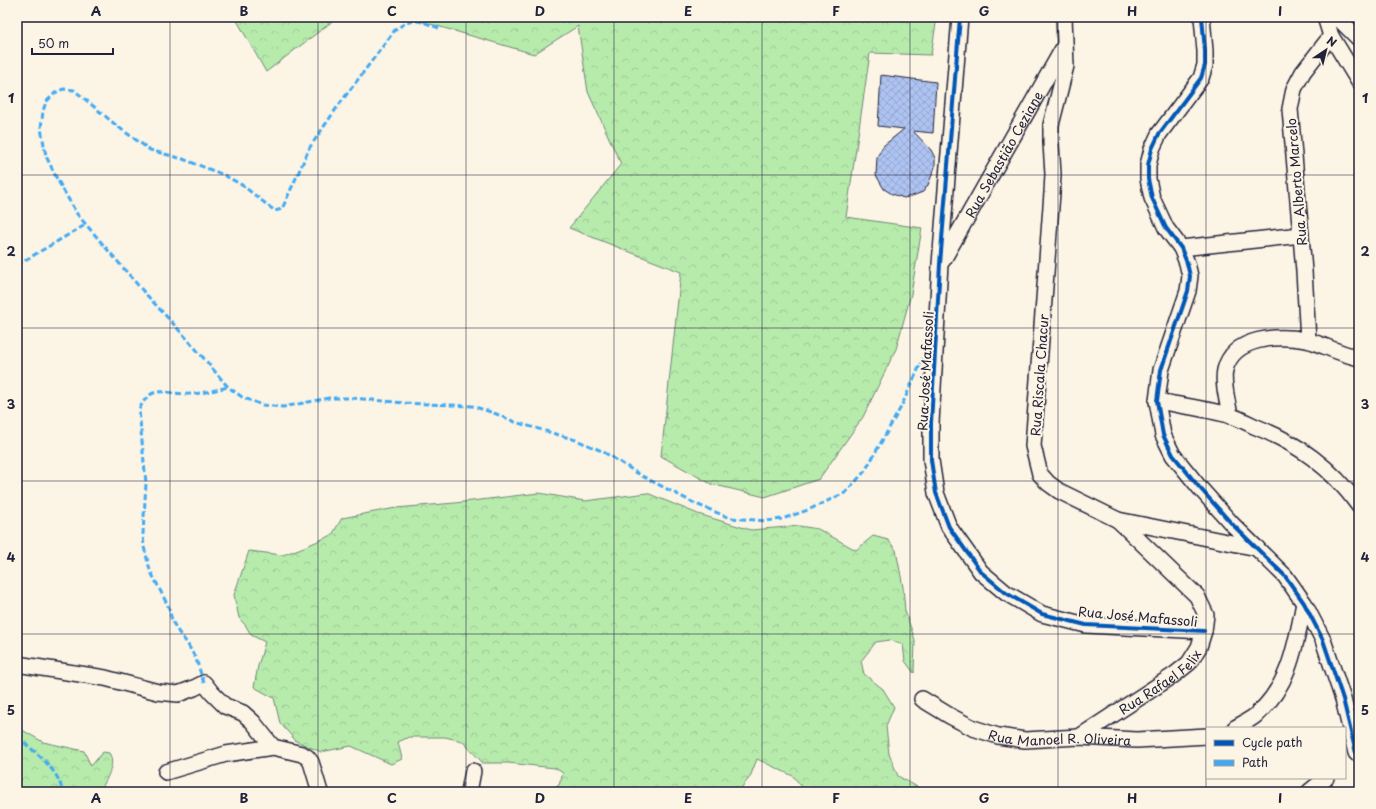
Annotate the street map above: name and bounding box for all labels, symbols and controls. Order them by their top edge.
text: A [91,1,101,20]
text: B [240,1,249,20]
text: C [387,1,397,20]
text: D [535,1,545,20]
text: E [684,1,692,20]
text: F [832,1,840,20]
text: G [979,1,989,20]
text: H [1127,1,1137,20]
text: I [1278,1,1282,20]
scale bar [32,30,113,56]
north arrow [1306,30,1346,70]
text: N [1324,32,1341,51]
text: 50 m [38,34,69,52]
street label: Rua Sebastião Ceziane [960,87,1047,221]
text: 1 [8,88,14,107]
text: 1 [1362,88,1368,107]
street label: Rua Alberto Marcelo [1281,117,1311,247]
text: 2 [6,241,16,260]
text: 2 [1360,241,1370,260]
street label: Rua José Mafassoli [912,311,938,431]
street label: Rua Riscala Chacur [1025,312,1053,437]
text: 3 [7,394,16,413]
text: 3 [1361,394,1370,413]
text: 4 [7,547,16,566]
text: 4 [1361,547,1370,566]
street label: Rua José Mafassoli [1077,601,1199,631]
street label: Rua Rafael Felix [1115,645,1205,718]
text: 5 [7,700,15,719]
text: 5 [1361,700,1369,719]
street label: Rua Manoel R. Oliveira [986,724,1132,750]
legend [1206,727,1346,779]
text: Cycle path [1242,733,1303,751]
text: Path [1242,753,1268,771]
text: A [91,788,101,807]
text: B [240,788,249,807]
text: C [387,788,397,807]
text: D [535,788,545,807]
text: E [684,788,692,807]
text: F [832,788,840,807]
text: G [979,788,989,807]
text: H [1127,788,1137,807]
text: I [1278,788,1282,807]

